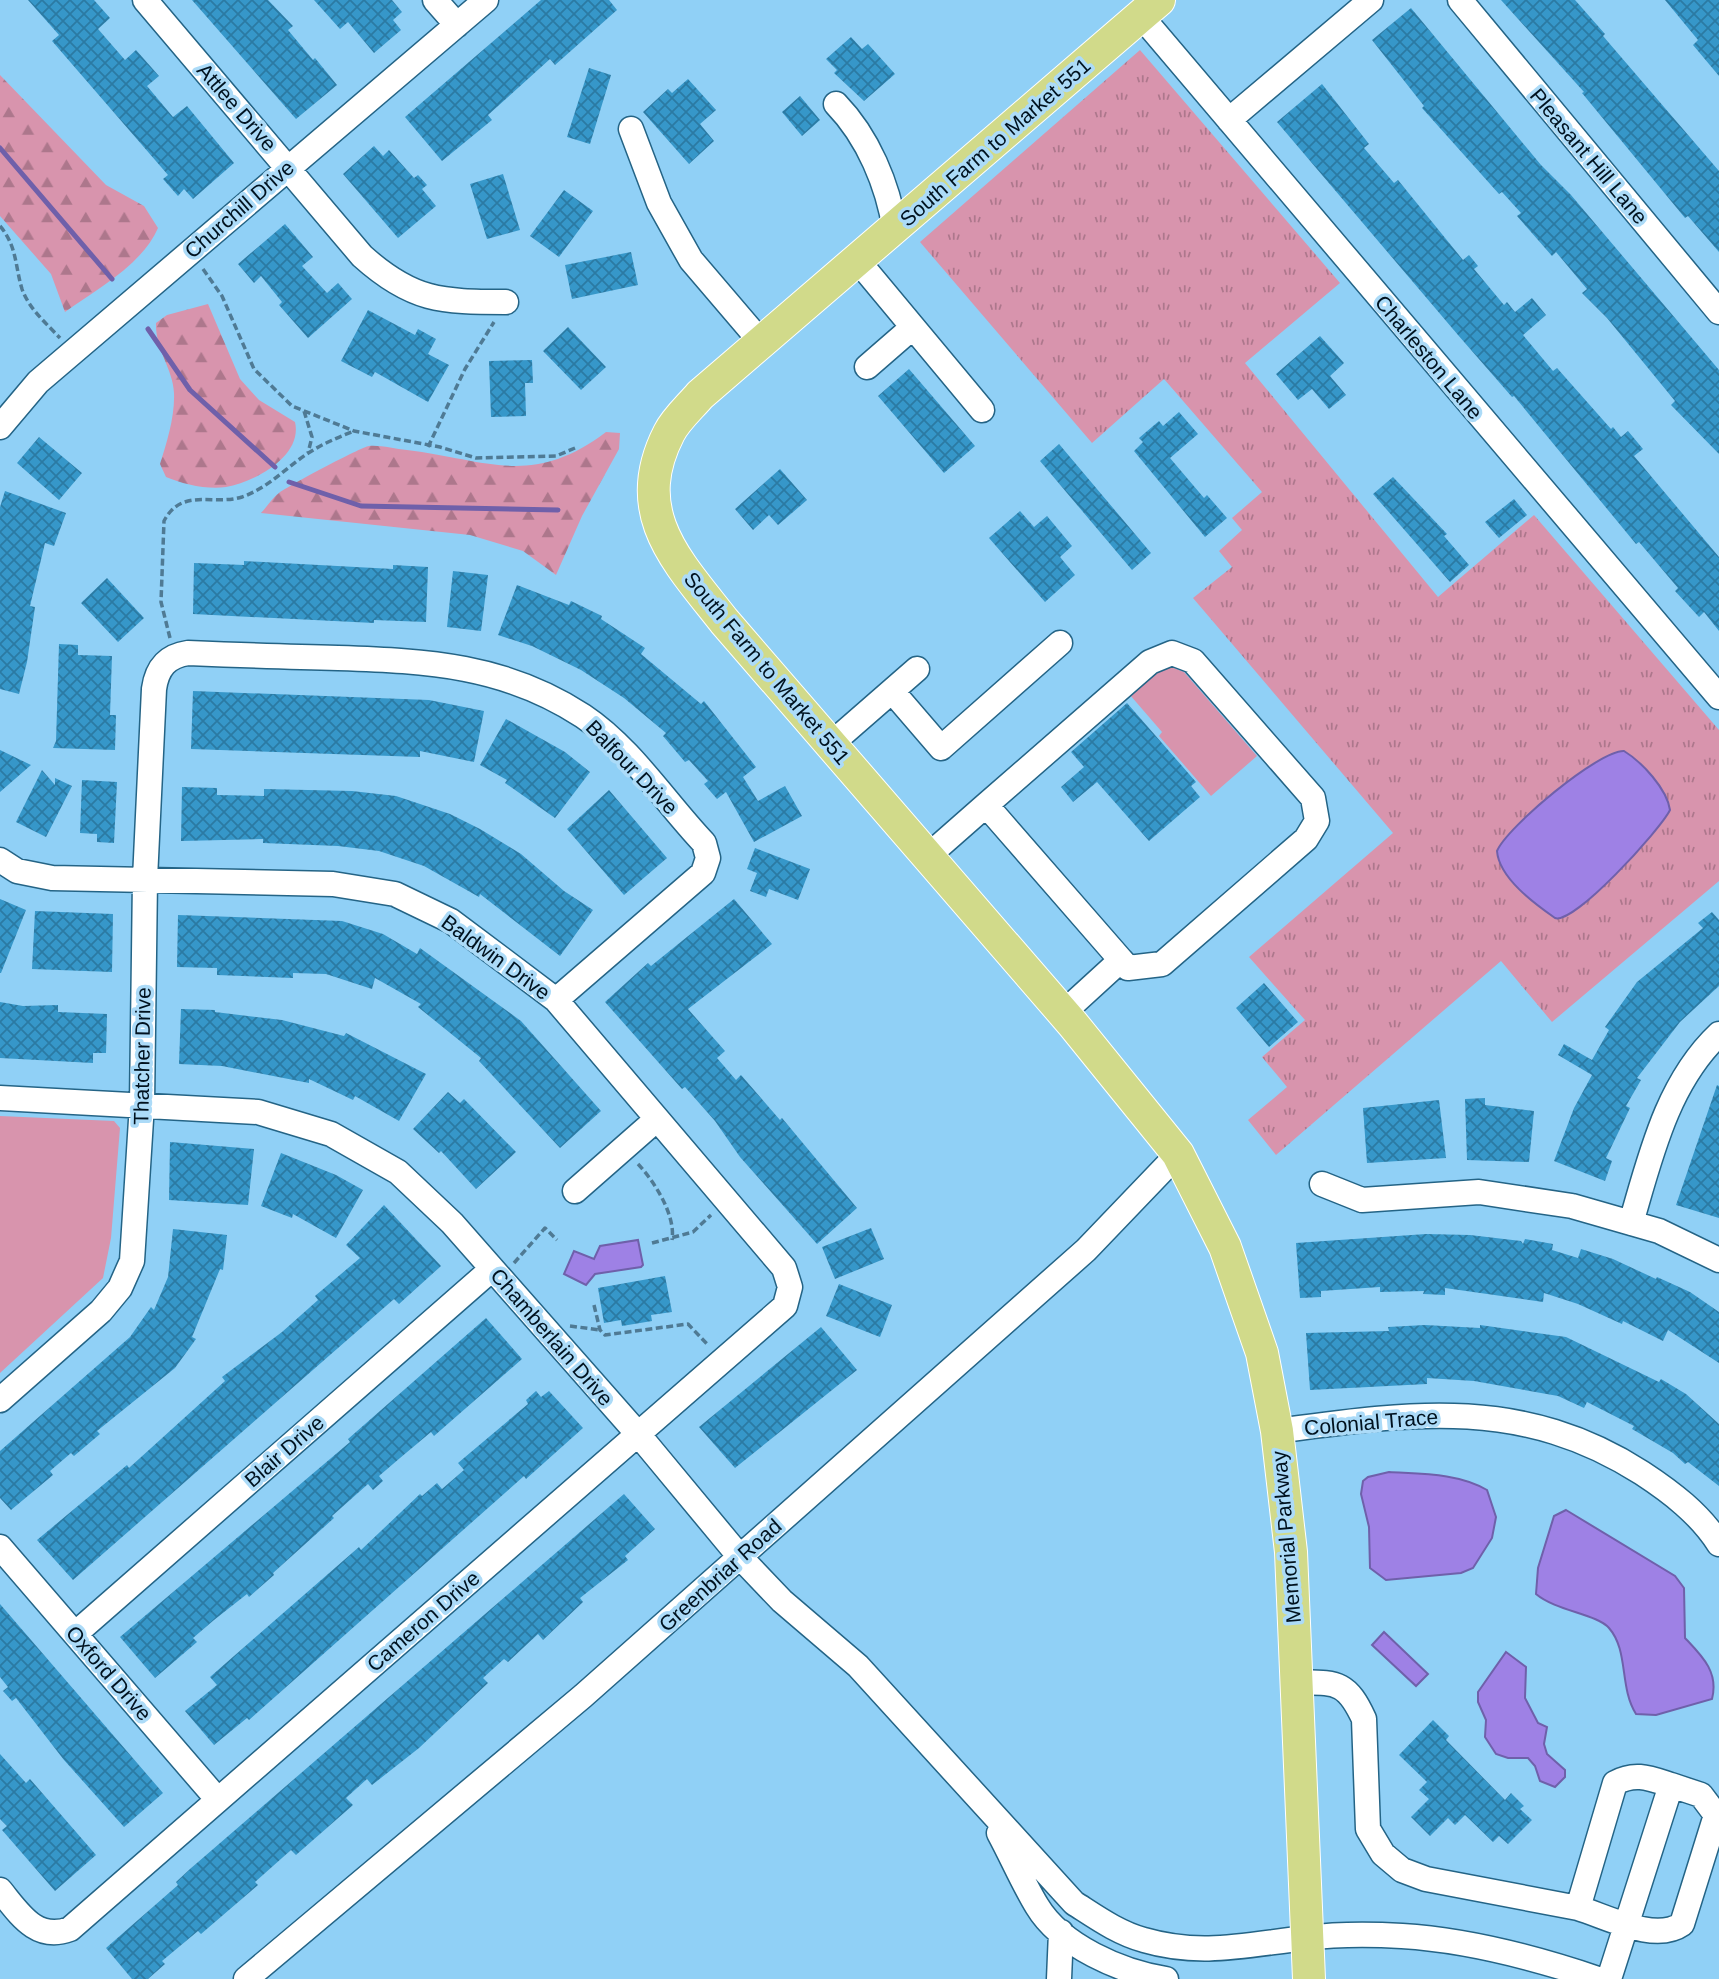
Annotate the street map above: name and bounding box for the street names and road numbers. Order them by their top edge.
street label: South Farm to Market 551 [895,53,1095,231]
street label: Attlee Drive [193,58,281,156]
street label: Pleasant Hill Lane [1526,84,1652,228]
street label: Churchill Drive [180,156,298,262]
street label: Charleston Lane [1371,291,1487,423]
street label: South Farm to Market 551 [680,567,854,769]
street label: Balfour Drive [582,715,682,819]
street label: Baldwin Drive [437,910,555,1004]
street label: Thatcher Drive [129,987,155,1125]
street label: Chamberlain Drive [486,1264,618,1410]
street label: Colonial Trace [1303,1405,1439,1439]
street label: Blair Drive [240,1411,328,1491]
street label: Memorial Parkway [1267,1449,1305,1624]
street label: Greenbriar Road [654,1514,786,1636]
street label: Cameron Drive [362,1566,484,1676]
street label: Oxford Drive [62,1621,156,1725]

